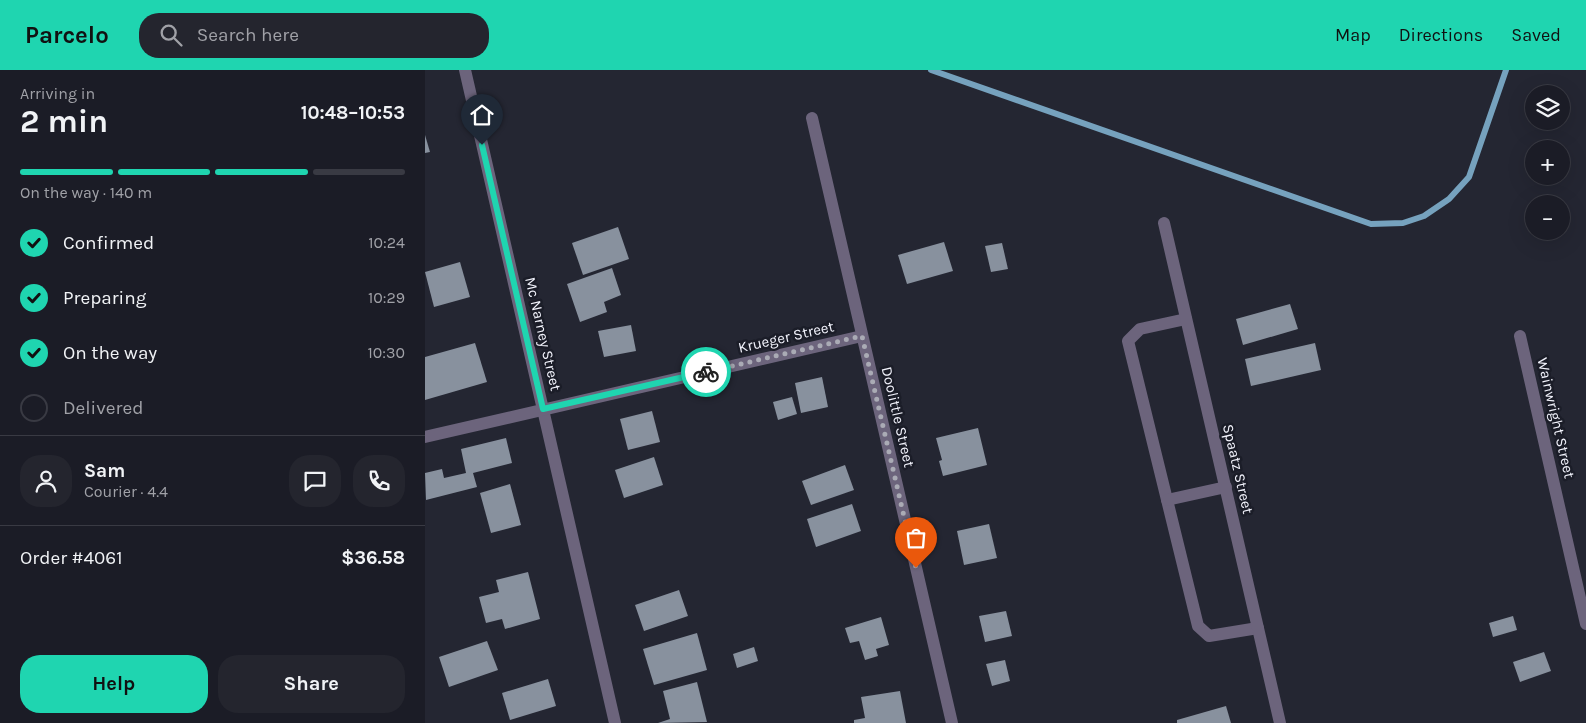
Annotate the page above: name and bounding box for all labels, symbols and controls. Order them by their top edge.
search box [139,13,489,58]
text: Parcelo [25,21,109,49]
icon: search [157,21,185,49]
text: Search here [197,24,299,46]
text: Map [1335,24,1371,46]
text: Directions [1399,24,1483,46]
text: Saved [1511,24,1561,46]
text: Arriving in [20,84,95,103]
map controls [1525,85,1570,240]
button: layers [1525,85,1570,130]
pin [461,94,503,145]
icon: home [468,101,496,129]
text: 10:48–10:53 [301,102,405,124]
text: 2 min [20,103,108,140]
button: + [1525,140,1570,185]
text: On the way · 140 m [20,183,152,202]
button: − [1525,195,1570,240]
icon: check [20,229,48,257]
text: Confirmed [63,232,154,254]
text: 10:24 [368,233,405,252]
street label: Mc Narney Street [521,275,565,393]
icon: check [20,284,48,312]
text: Preparing [63,287,146,309]
text: 10:29 [368,288,405,307]
street label: Krueger Street [736,317,836,357]
icon: check [20,339,48,367]
text: On the way [63,342,157,364]
text: 10:30 [368,343,405,362]
courier [681,347,731,397]
street label: Wainwright Street [1533,356,1579,480]
icon: bike [692,358,720,386]
street label: Doolittle Street [878,365,918,469]
text: Delivered [63,397,143,419]
street label: Spaatz Street [1219,422,1257,516]
button: person [20,455,72,507]
button: chat [289,455,341,507]
button: phone [353,455,405,507]
text: Sam [84,460,125,482]
text: Courier · 4.4 [84,482,168,501]
pin [895,517,937,568]
icon: bag [902,524,930,552]
text: Order #4061 [20,547,122,569]
text: $36.58 [341,547,405,569]
button: Help [20,655,208,713]
button: Share [218,655,405,713]

